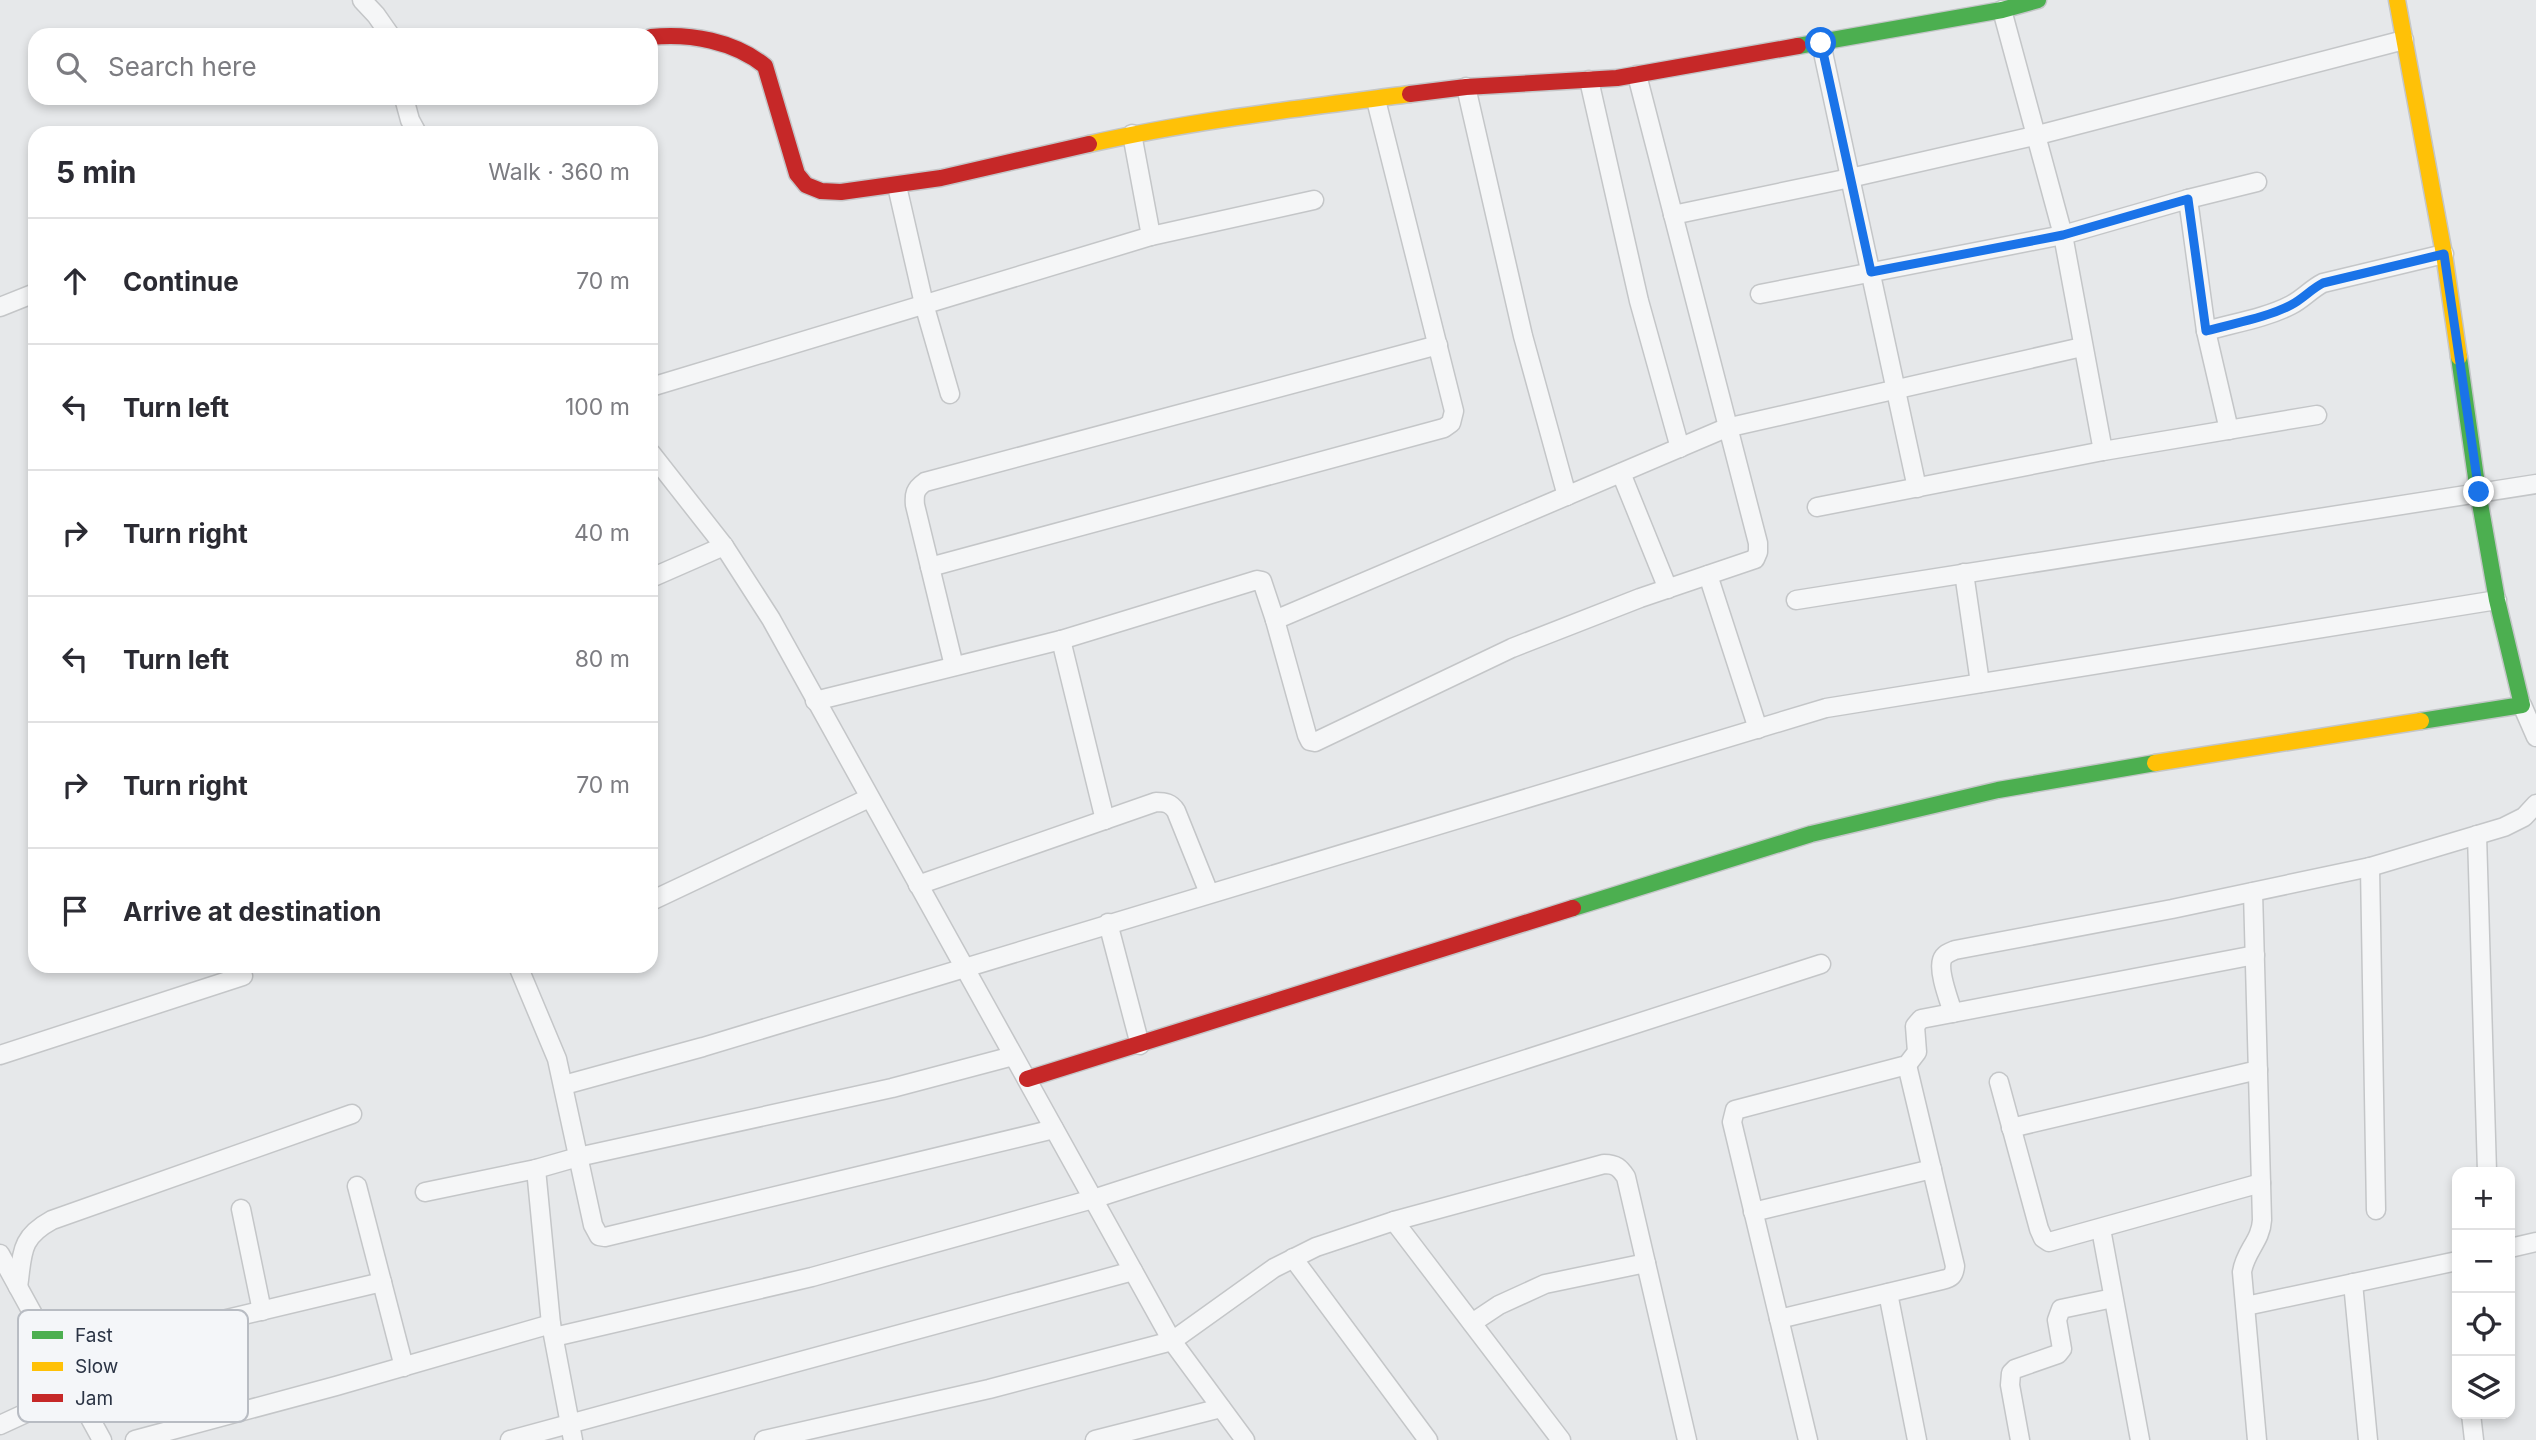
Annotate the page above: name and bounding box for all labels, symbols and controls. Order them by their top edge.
route start [1805,27,1836,58]
search box [28,28,658,105]
icon: search [52,48,90,86]
text: Search here [108,51,257,82]
text: 5 min [56,154,136,190]
text: Walk · 360 m [488,158,630,186]
icon: ahead [56,262,94,300]
text: Continue [123,266,239,297]
text: 70 m [576,267,630,295]
icon: left [56,388,94,426]
text: Turn left [123,392,229,423]
text: 100 m [565,393,630,421]
route end [2463,476,2494,507]
icon: right [56,514,94,552]
text: Turn right [123,518,248,549]
text: 40 m [574,519,630,547]
icon: left [56,640,94,678]
text: Turn left [123,644,229,675]
text: 80 m [575,645,630,673]
icon: right [56,766,94,804]
text: Turn right [123,770,248,801]
text: 70 m [576,771,630,799]
icon: arrive [56,892,94,930]
text: Arrive at destination [123,896,382,927]
map controls [2452,1167,2515,1419]
button: + [2452,1167,2515,1230]
button: − [2452,1230,2515,1293]
button: locate [2452,1293,2515,1356]
legend [18,1310,248,1422]
text: Fast [75,1324,113,1347]
text: Slow [75,1355,118,1378]
button: layers [2452,1356,2515,1419]
text: Jam [75,1387,113,1410]

